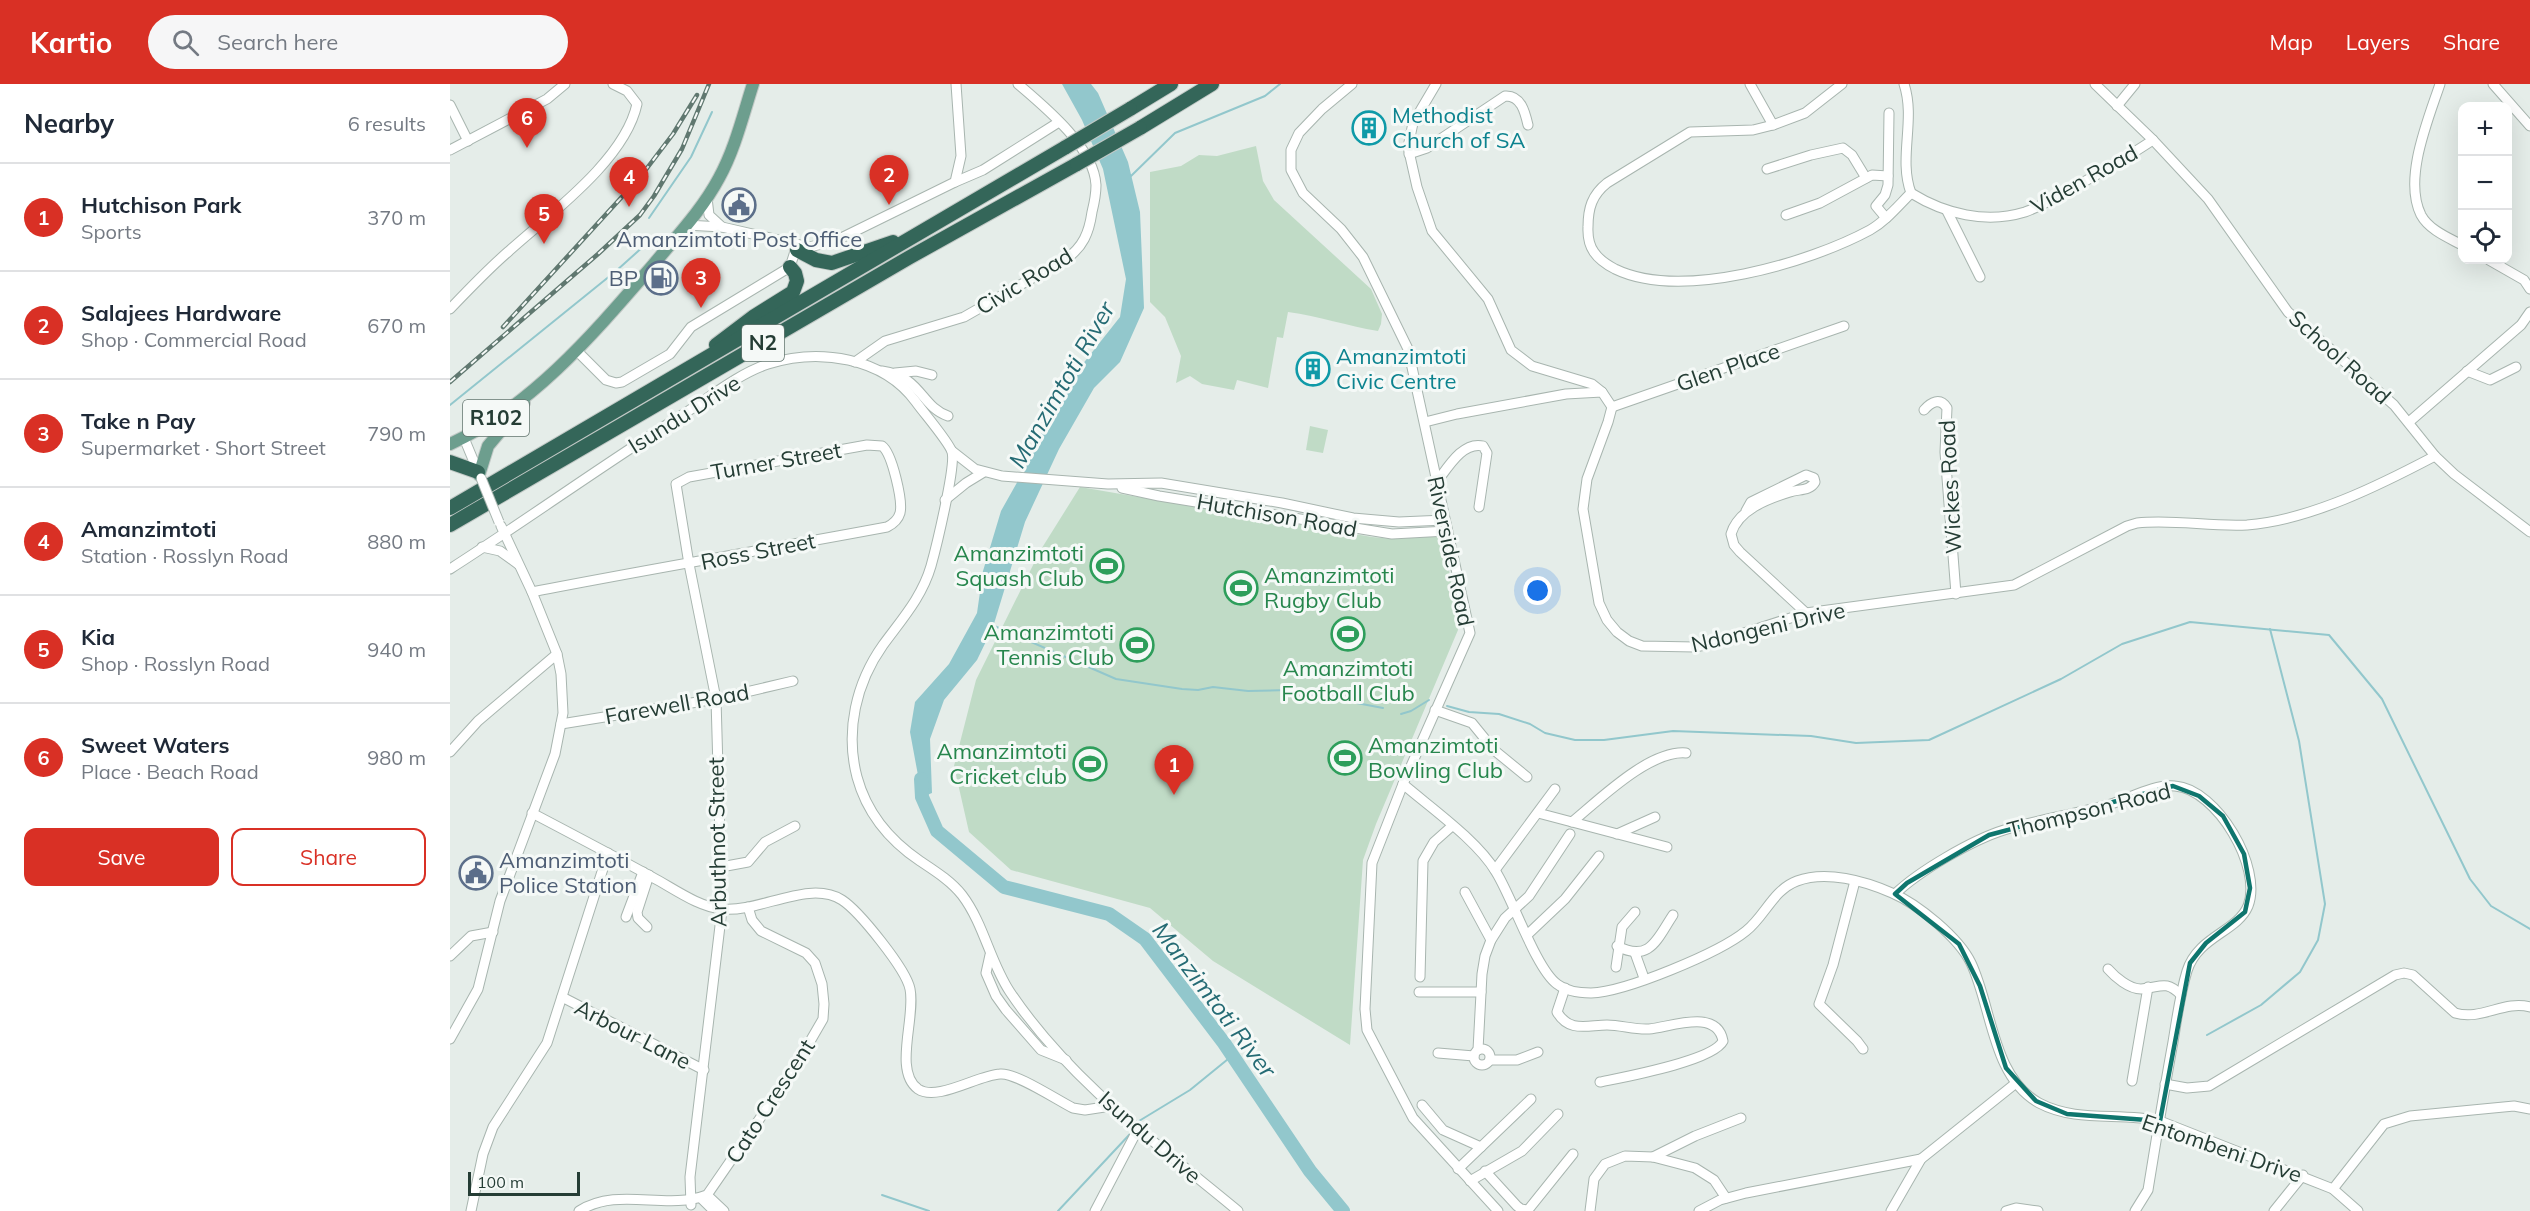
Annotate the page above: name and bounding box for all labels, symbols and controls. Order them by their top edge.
search box [148,15,568,69]
text: Kartio [30,25,112,60]
icon: search [169,26,202,59]
text: Search here [217,28,338,56]
text: Map [2270,29,2313,55]
text: Layers [2346,29,2410,55]
text: Share [2443,29,2500,55]
pin: 6 [508,98,547,148]
place label: Methodist Church of SA [1392,101,1525,154]
map controls [2458,102,2512,264]
button: + [2458,102,2512,156]
text: Nearby [24,107,114,140]
building icon: Methodist Church of SA [1351,110,1387,146]
text: 6 results [348,111,426,136]
street label: Viden Road [2025,138,2143,220]
pin: 2 [870,156,908,205]
button: − [2458,156,2512,210]
pin: 4 [610,158,648,207]
public building icon: Amanzimtoti Post Office [721,187,757,223]
text: Hutchison Park [81,191,241,219]
pin: 5 [524,194,563,244]
text: 1 [38,205,50,230]
text: 370 m [367,205,426,230]
button: locate [2458,210,2512,264]
text: Sports [81,219,142,244]
place label: Amanzimtoti Post Office [616,225,862,253]
street label: Civic Road [971,241,1077,321]
pin: 3 [682,258,720,308]
fuel station icon: BP [643,260,679,296]
place label: BP [609,264,638,292]
water label: Manzimtoti River [1001,295,1122,473]
text: Salajees Hardware [81,299,281,327]
street label: School Road [2283,304,2397,410]
text: 2 [38,313,50,338]
text: 670 m [367,313,426,338]
road number: N2 [742,325,784,361]
text: Shop · Commercial Road [81,327,307,352]
street label: Glen Place [1673,336,1783,398]
place label: Amanzimtoti Civic Centre [1336,342,1467,395]
building icon: Amanzimtoti Civic Centre [1295,351,1331,387]
street label: Isundu Drive [623,368,745,460]
road number: R102 [463,400,529,436]
text: Take n Pay [81,407,195,435]
street label: Wickes Road [1933,419,1967,555]
text: 3 [38,421,50,446]
text: 790 m [367,421,426,446]
text: Supermarket · Short Street [81,435,326,460]
street label: Turner Street [709,436,844,486]
street label: Riverside Road [1421,473,1481,629]
street label: Hutchison Road [1195,487,1359,543]
text: Amanzimtoti [81,515,217,543]
street label: Ross Street [698,526,818,576]
text: 4 [38,529,50,554]
text: 880 m [367,529,426,554]
place label: Amanzimtoti Squash Club [953,539,1084,592]
text: Station · Rosslyn Road [81,543,289,568]
sports icon: Amanzimtoti Squash Club [1089,548,1125,584]
place label: Amanzimtoti Rugby Club [1264,561,1395,614]
sports icon: Amanzimtoti Rugby Club [1223,570,1259,606]
your location [1523,576,1552,605]
street label: Ndongeni Drive [1688,596,1848,658]
sports icon: Amanzimtoti Football Club [1330,616,1366,652]
place label: Amanzimtoti Tennis Club [983,618,1114,671]
text: Kia [81,623,115,651]
sports icon: Amanzimtoti Tennis Club [1119,627,1155,663]
text: 5 [38,637,50,662]
text: 940 m [367,637,426,662]
text: Shop · Rosslyn Road [81,651,270,676]
place label: Amanzimtoti Football Club [1281,654,1415,707]
street label: Farewell Road [603,678,751,730]
text: Sweet Waters [81,731,229,759]
place label: Amanzimtoti Bowling Club [1368,731,1503,784]
place label: Amanzimtoti Cricket club [936,737,1067,790]
sports icon: Amanzimtoti Bowling Club [1327,740,1363,776]
text: 6 [38,745,50,770]
text: 980 m [367,745,426,770]
sports icon: Amanzimtoti Cricket club [1072,746,1108,782]
pin: 1 [1154,746,1194,795]
street label: Arbuthnot Street [702,756,732,927]
text: Place · Beach Road [81,759,259,784]
street label: Thompson Road [2004,776,2174,844]
button: Save [24,828,219,886]
button: Share [231,828,426,886]
place label: Amanzimtoti Police Station [499,846,637,899]
public building icon: Amanzimtoti Police Station [458,855,494,891]
water label: Manzimtoti River [1146,916,1284,1084]
street label: Arbour Lane [570,993,696,1075]
street label: Cato Crescent [719,1033,821,1169]
street label: Isundu Drive [1093,1085,1207,1189]
street label: Entombeni Drive [2138,1107,2306,1189]
scale bar [468,1169,580,1196]
text: 100 m [477,1172,524,1192]

